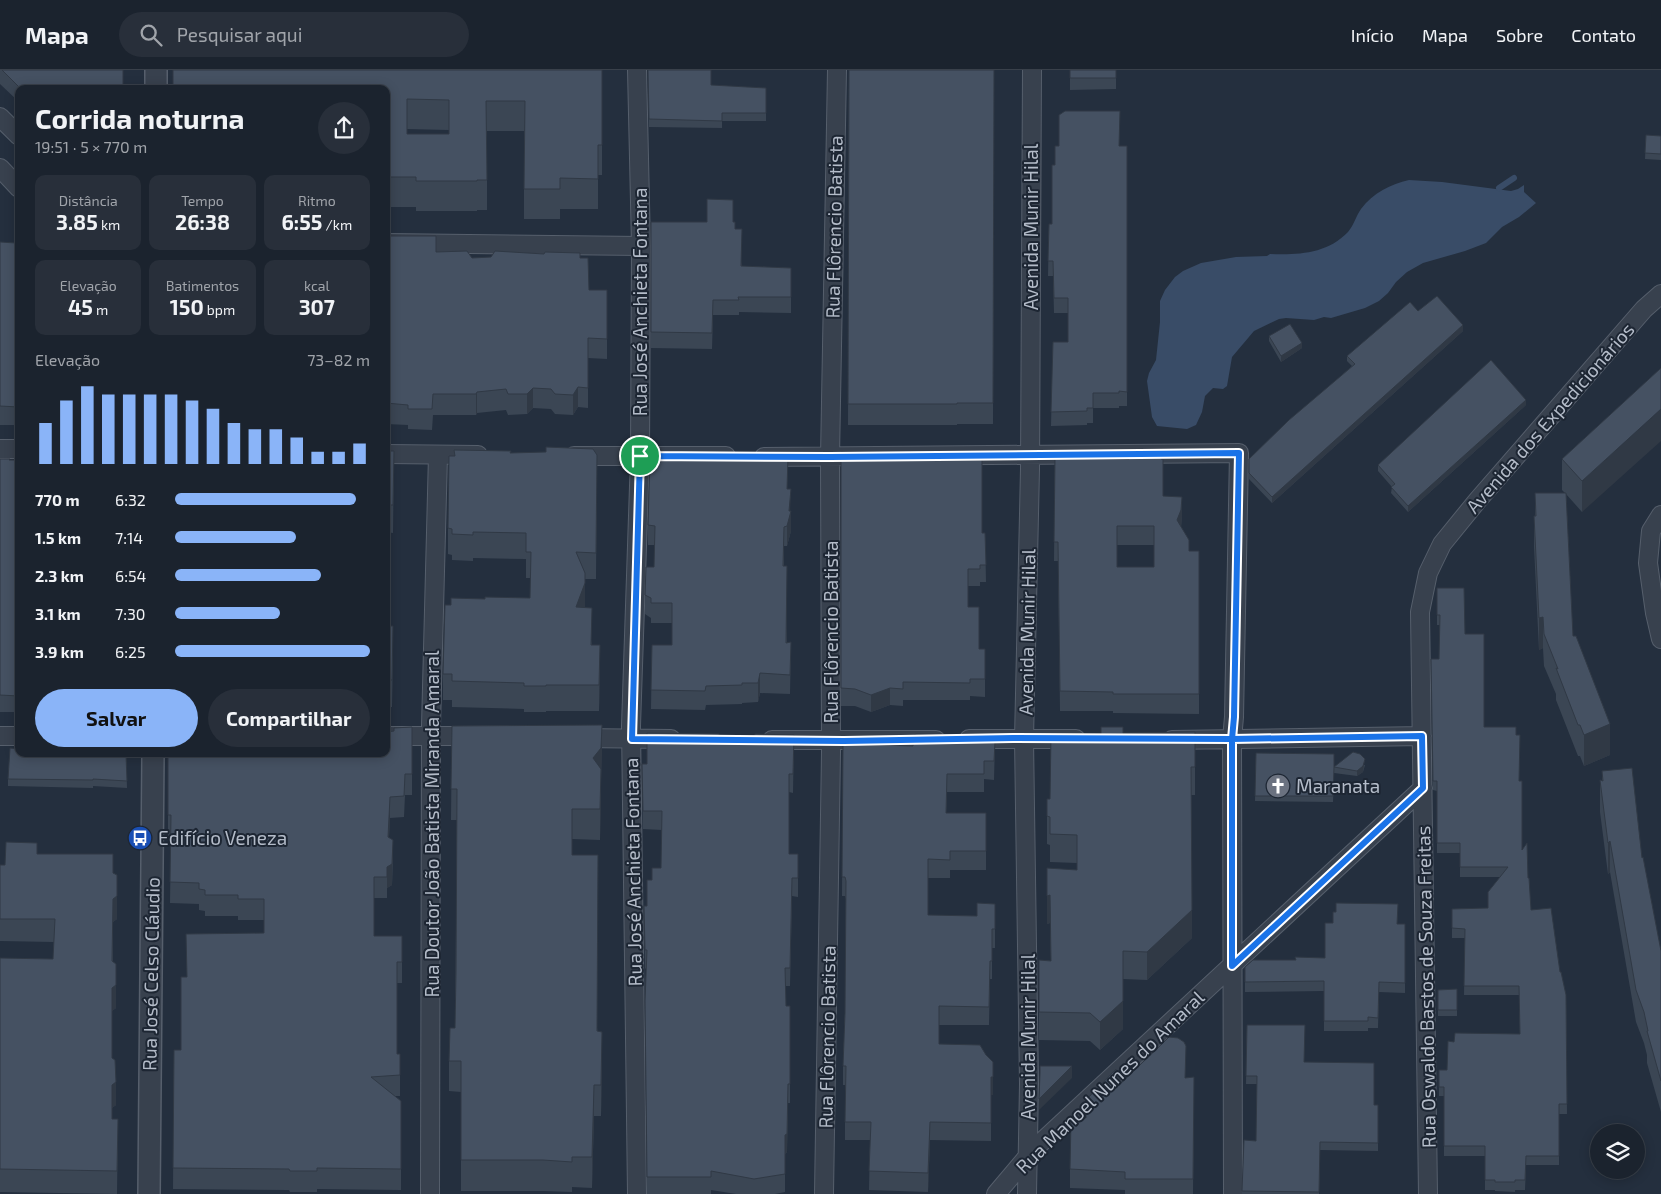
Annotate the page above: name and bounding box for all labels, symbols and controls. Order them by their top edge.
search box [119,12,469,57]
text: Mapa [25,20,89,49]
icon: search [137,21,165,49]
text: Pesquisar aqui [177,23,302,46]
text: Início [1351,24,1394,46]
text: Mapa [1422,24,1468,46]
text: Sobre [1496,24,1543,46]
text: Contato [1571,24,1636,46]
text: Corrida noturna [35,101,244,135]
button: share [318,102,370,154]
street label: Rua Flôrencio Batista [820,135,847,319]
text: 19:51 · 5 × 770 m [35,137,147,156]
street label: Avenida Munir Hilal [1019,143,1042,310]
street label: Rua José Anchieta Fontana [628,188,651,416]
text: Distância [59,192,118,209]
text: Tempo [181,192,224,209]
text: Ritmo [298,192,336,209]
text: 3.85 [56,209,98,234]
text: 26:38 [175,209,230,234]
text: 6:55 [281,209,322,234]
text: km [98,216,120,233]
text: /km [322,216,352,233]
text: Elevação [60,277,117,294]
text: Batimentos [166,277,239,294]
text: kcal [304,277,330,294]
text: 45 [68,294,93,319]
text: 150 [170,294,204,319]
text: 307 [299,294,335,319]
text: m [93,301,108,318]
text: bpm [204,301,235,318]
street label: Avenida dos Expedicionários [1461,318,1639,518]
text: Elevação [35,350,100,369]
text: 73–82 m [307,350,370,369]
pin [619,435,661,477]
icon: arrive [626,442,654,470]
text: 770 m [35,490,80,509]
text: 6:32 [115,490,146,509]
text: 1.5 km [35,528,81,547]
text: 7:14 [115,528,143,547]
street label: Rua Flôrencio Batista [819,540,842,724]
street label: Avenida Munir Hilal [1014,548,1039,716]
text: 2.3 km [35,566,84,585]
text: 6:54 [115,566,146,585]
text: 3.1 km [35,604,81,623]
text: 7:30 [115,604,146,623]
text: 3.9 km [35,642,84,661]
text: 6:25 [115,642,146,661]
street label: Rua Doutor João Batista Miranda Amaral [420,650,443,998]
button: Salvar [35,689,198,747]
button: Compartilhar [208,689,370,747]
street label: Rua José Anchieta Fontana [619,757,646,987]
church icon: Maranata [1265,773,1291,799]
place label: Maranata [1296,774,1380,797]
bus stop icon: Edifício Veneza [127,825,153,851]
place label: Edifício Veneza [158,826,287,849]
street label: Rua Oswaldo Bastos de Souza Freitas [1411,826,1440,1148]
street label: Rua José Celso Cláudio [137,877,164,1071]
street label: Rua Flôrencio Batista [813,945,840,1129]
street label: Avenida Munir Hilal [1016,953,1039,1120]
street label: Rua Manoel Nunes do Amaral [1011,985,1209,1178]
map controls [1590,1124,1645,1179]
button: layers [1590,1124,1645,1179]

